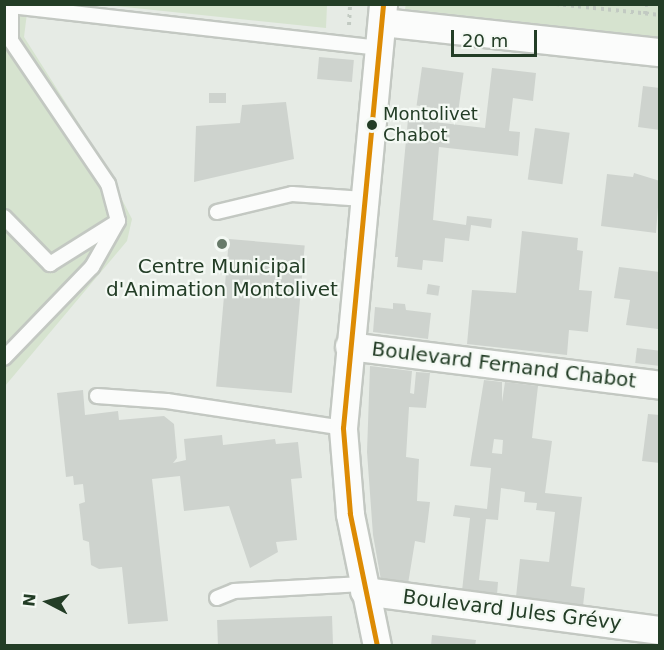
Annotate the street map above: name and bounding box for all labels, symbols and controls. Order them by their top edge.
scale bar [454,18,540,56]
text: 20 m [462,30,508,51]
place label: Montolivet Chabot [383,104,478,146]
marker: Montolivet Chabot [366,119,378,131]
marker: Centre Municipal d'Animation Montolivet [215,237,229,251]
place label: Centre Municipal d'Animation Montolivet [106,254,338,301]
street label: Boulevard Fernand Chabot [370,337,638,393]
north arrow [18,572,78,632]
street label: Boulevard Jules Grévy [401,585,623,635]
text: N [19,592,40,608]

